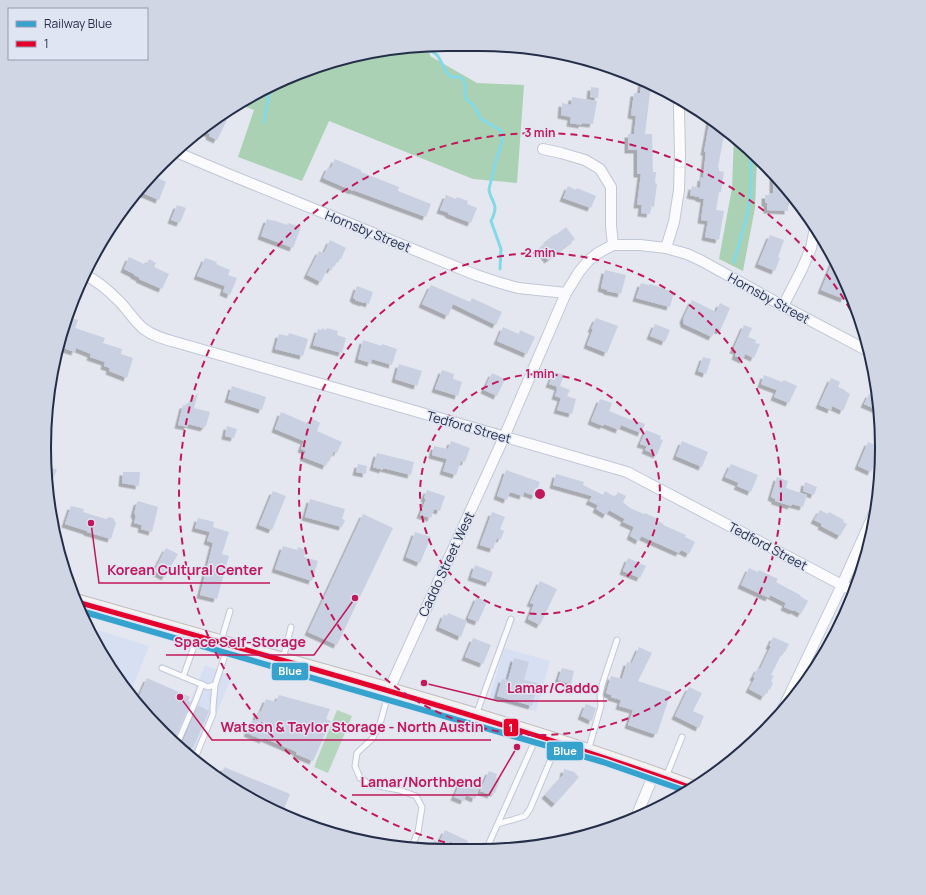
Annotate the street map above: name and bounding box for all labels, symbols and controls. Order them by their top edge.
legend [8,8,148,60]
text: Railway Blue [44,15,112,32]
text: 1 [44,35,49,52]
text: 3 min [524,124,556,141]
street label: Hornsby Street [323,206,413,256]
text: 2 min [524,244,556,261]
street label: Hornsby Street [725,268,813,328]
text: 1 min [525,365,555,382]
street label: Tedford Street [425,406,513,448]
centre of rings [533,487,547,501]
street label: Caddo Street West [414,509,478,619]
street label: Tedford Street [725,518,811,574]
callout: Korean Cultural Center [99,557,270,583]
text: Korean Cultural Center [107,560,263,579]
callout: Space Self-Storage [166,629,314,655]
text: Space Self-Storage [174,632,306,651]
line badge: Blue [271,662,309,681]
text: Blue [278,663,302,678]
callout: Lamar/Caddo [498,675,607,701]
text: Lamar/Caddo [507,678,599,697]
callout: Watson & Taylor Storage - North Austin [212,714,491,740]
text: Watson & Taylor Storage - North Austin [221,717,483,736]
line badge: 1 [503,718,519,737]
text: 1 [509,720,513,735]
line badge: Blue [546,741,584,761]
text: Blue [553,743,577,758]
callout: Lamar/Northbend [352,769,489,795]
text: Lamar/Northbend [360,772,482,791]

